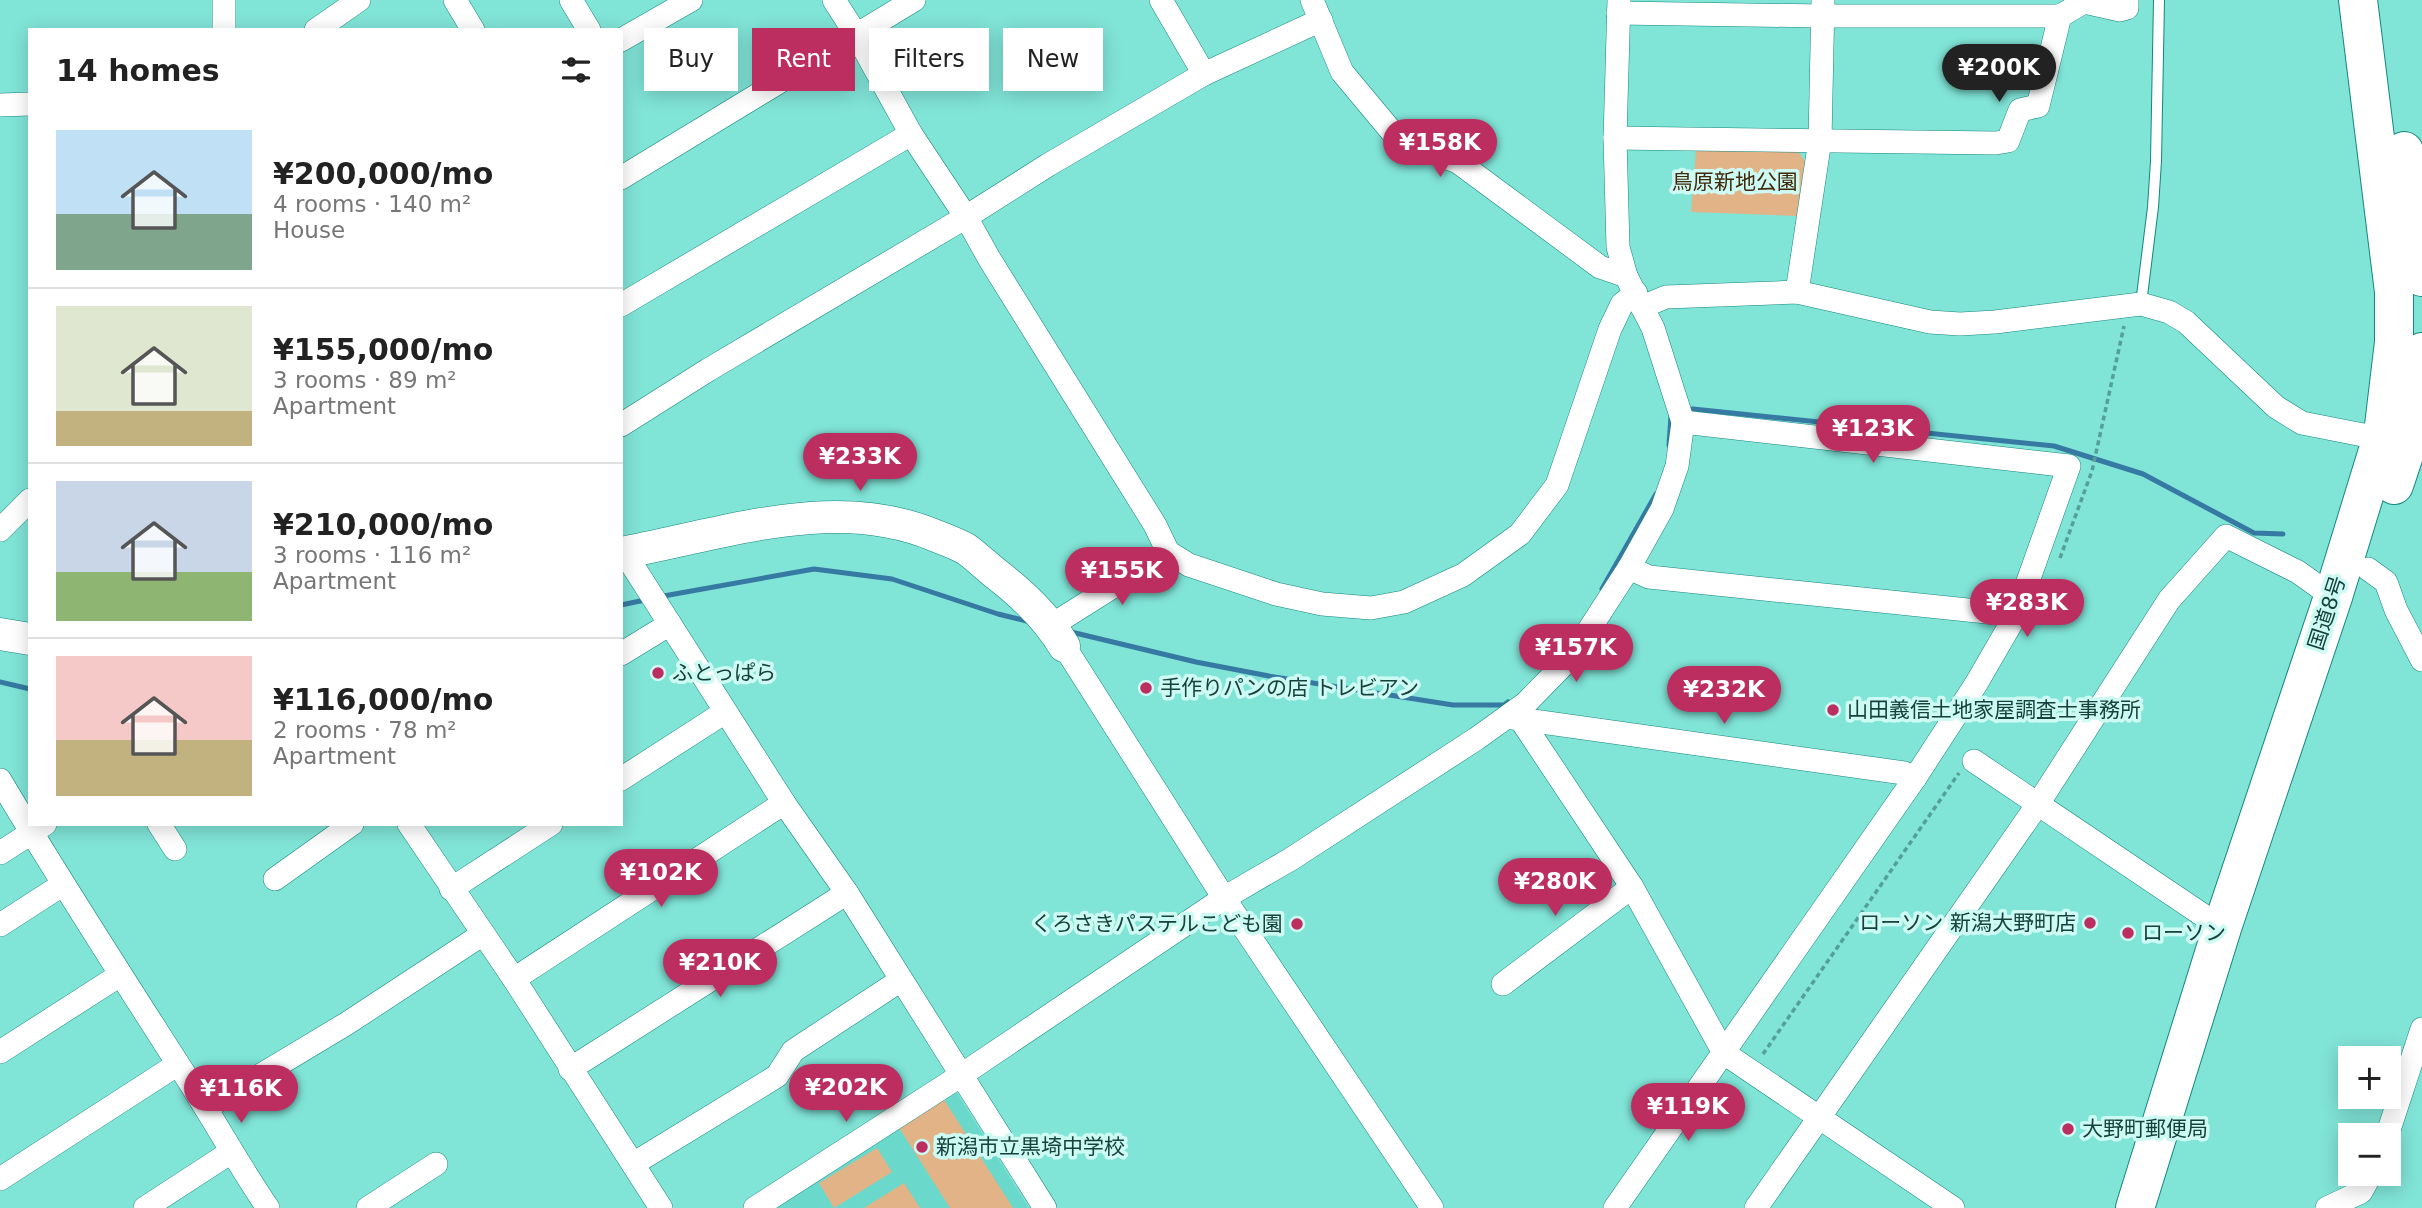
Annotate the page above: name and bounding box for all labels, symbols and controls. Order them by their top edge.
chip: Buy [644,28,738,91]
chip: Rent [752,28,855,91]
chip: Filters [869,28,989,91]
chip: New [1003,28,1103,91]
pin: ¥200K [1950,44,2048,104]
icon: filters [557,51,595,89]
text: 14 homes [56,53,220,88]
text: ¥200K [1958,54,2040,80]
pin: ¥158K [1391,120,1489,179]
text: ¥158K [1399,129,1481,155]
text: ¥200,000/mo [273,156,493,191]
icon: home [112,158,196,242]
park label: 鳥原新地公園 [1672,170,1798,194]
text: 4 rooms · 140 m² [273,191,471,217]
text: House [273,217,345,243]
text: ¥155,000/mo [273,332,493,367]
icon: home [112,334,196,418]
text: 3 rooms · 89 m² [273,367,457,393]
text: Apartment [273,393,396,419]
pin: ¥123K [1824,406,1922,465]
text: ¥123K [1832,415,1914,441]
pin: ¥233K [811,434,909,493]
text: ¥233K [819,443,901,469]
text: ¥210,000/mo [273,507,493,542]
icon: home [112,509,196,593]
text: 3 rooms · 116 m² [273,542,471,568]
pin: ¥155K [1073,548,1171,607]
text: ¥155K [1081,557,1163,583]
text: Apartment [273,568,396,594]
street label: 国道8号 [2304,573,2350,653]
pin: ¥283K [1978,580,2076,639]
text: ¥283K [1986,589,2068,615]
pin: ¥157K [1527,624,1625,684]
text: ¥157K [1535,634,1617,660]
place label: ふとっぱら [672,661,776,685]
marker: ふとっぱら [650,665,666,681]
pin: ¥232K [1675,666,1773,726]
place label: 手作りパンの店 トレビアン [1160,676,1419,700]
text: ¥232K [1683,676,1765,702]
marker: 手作りパンの店 トレビアン [1138,680,1154,696]
text: ¥116,000/mo [273,682,493,717]
icon: home [112,684,196,768]
place label: 山田義信土地家屋調査士事務所 [1847,698,2141,722]
marker: 山田義信土地家屋調査士事務所 [1825,702,1841,718]
text: 2 rooms · 78 m² [273,717,457,743]
text: Apartment [273,743,396,769]
pin: ¥102K [612,850,710,909]
pin: ¥280K [1506,858,1604,918]
text: ¥102K [620,859,702,885]
text: ¥280K [1514,868,1596,894]
place label: ローソン 新潟大野町店 [1859,911,2076,935]
place label: くろさきパステルこども園 [1031,912,1283,936]
marker: ローソン 新潟大野町店 [2082,915,2098,931]
marker: くろさきパステルこども園 [1289,916,1305,932]
place label: ローソン [2142,921,2226,945]
marker: ローソン [2120,925,2136,941]
pin: ¥210K [671,940,769,999]
text: ¥210K [679,949,761,975]
map controls [2338,1046,2401,1186]
button: + [2338,1046,2401,1109]
pin: ¥202K [797,1064,895,1124]
pin: ¥116K [192,1066,290,1125]
text: ¥202K [805,1074,887,1100]
text: ¥116K [200,1075,282,1101]
pin: ¥119K [1639,1084,1737,1143]
text: ¥119K [1647,1093,1729,1119]
place label: 大野町郵便局 [2082,1117,2208,1141]
marker: 大野町郵便局 [2060,1121,2076,1137]
button: − [2338,1123,2401,1186]
place label: 新潟市立黒埼中学校 [936,1135,1125,1159]
marker: 新潟市立黒埼中学校 [914,1139,930,1155]

